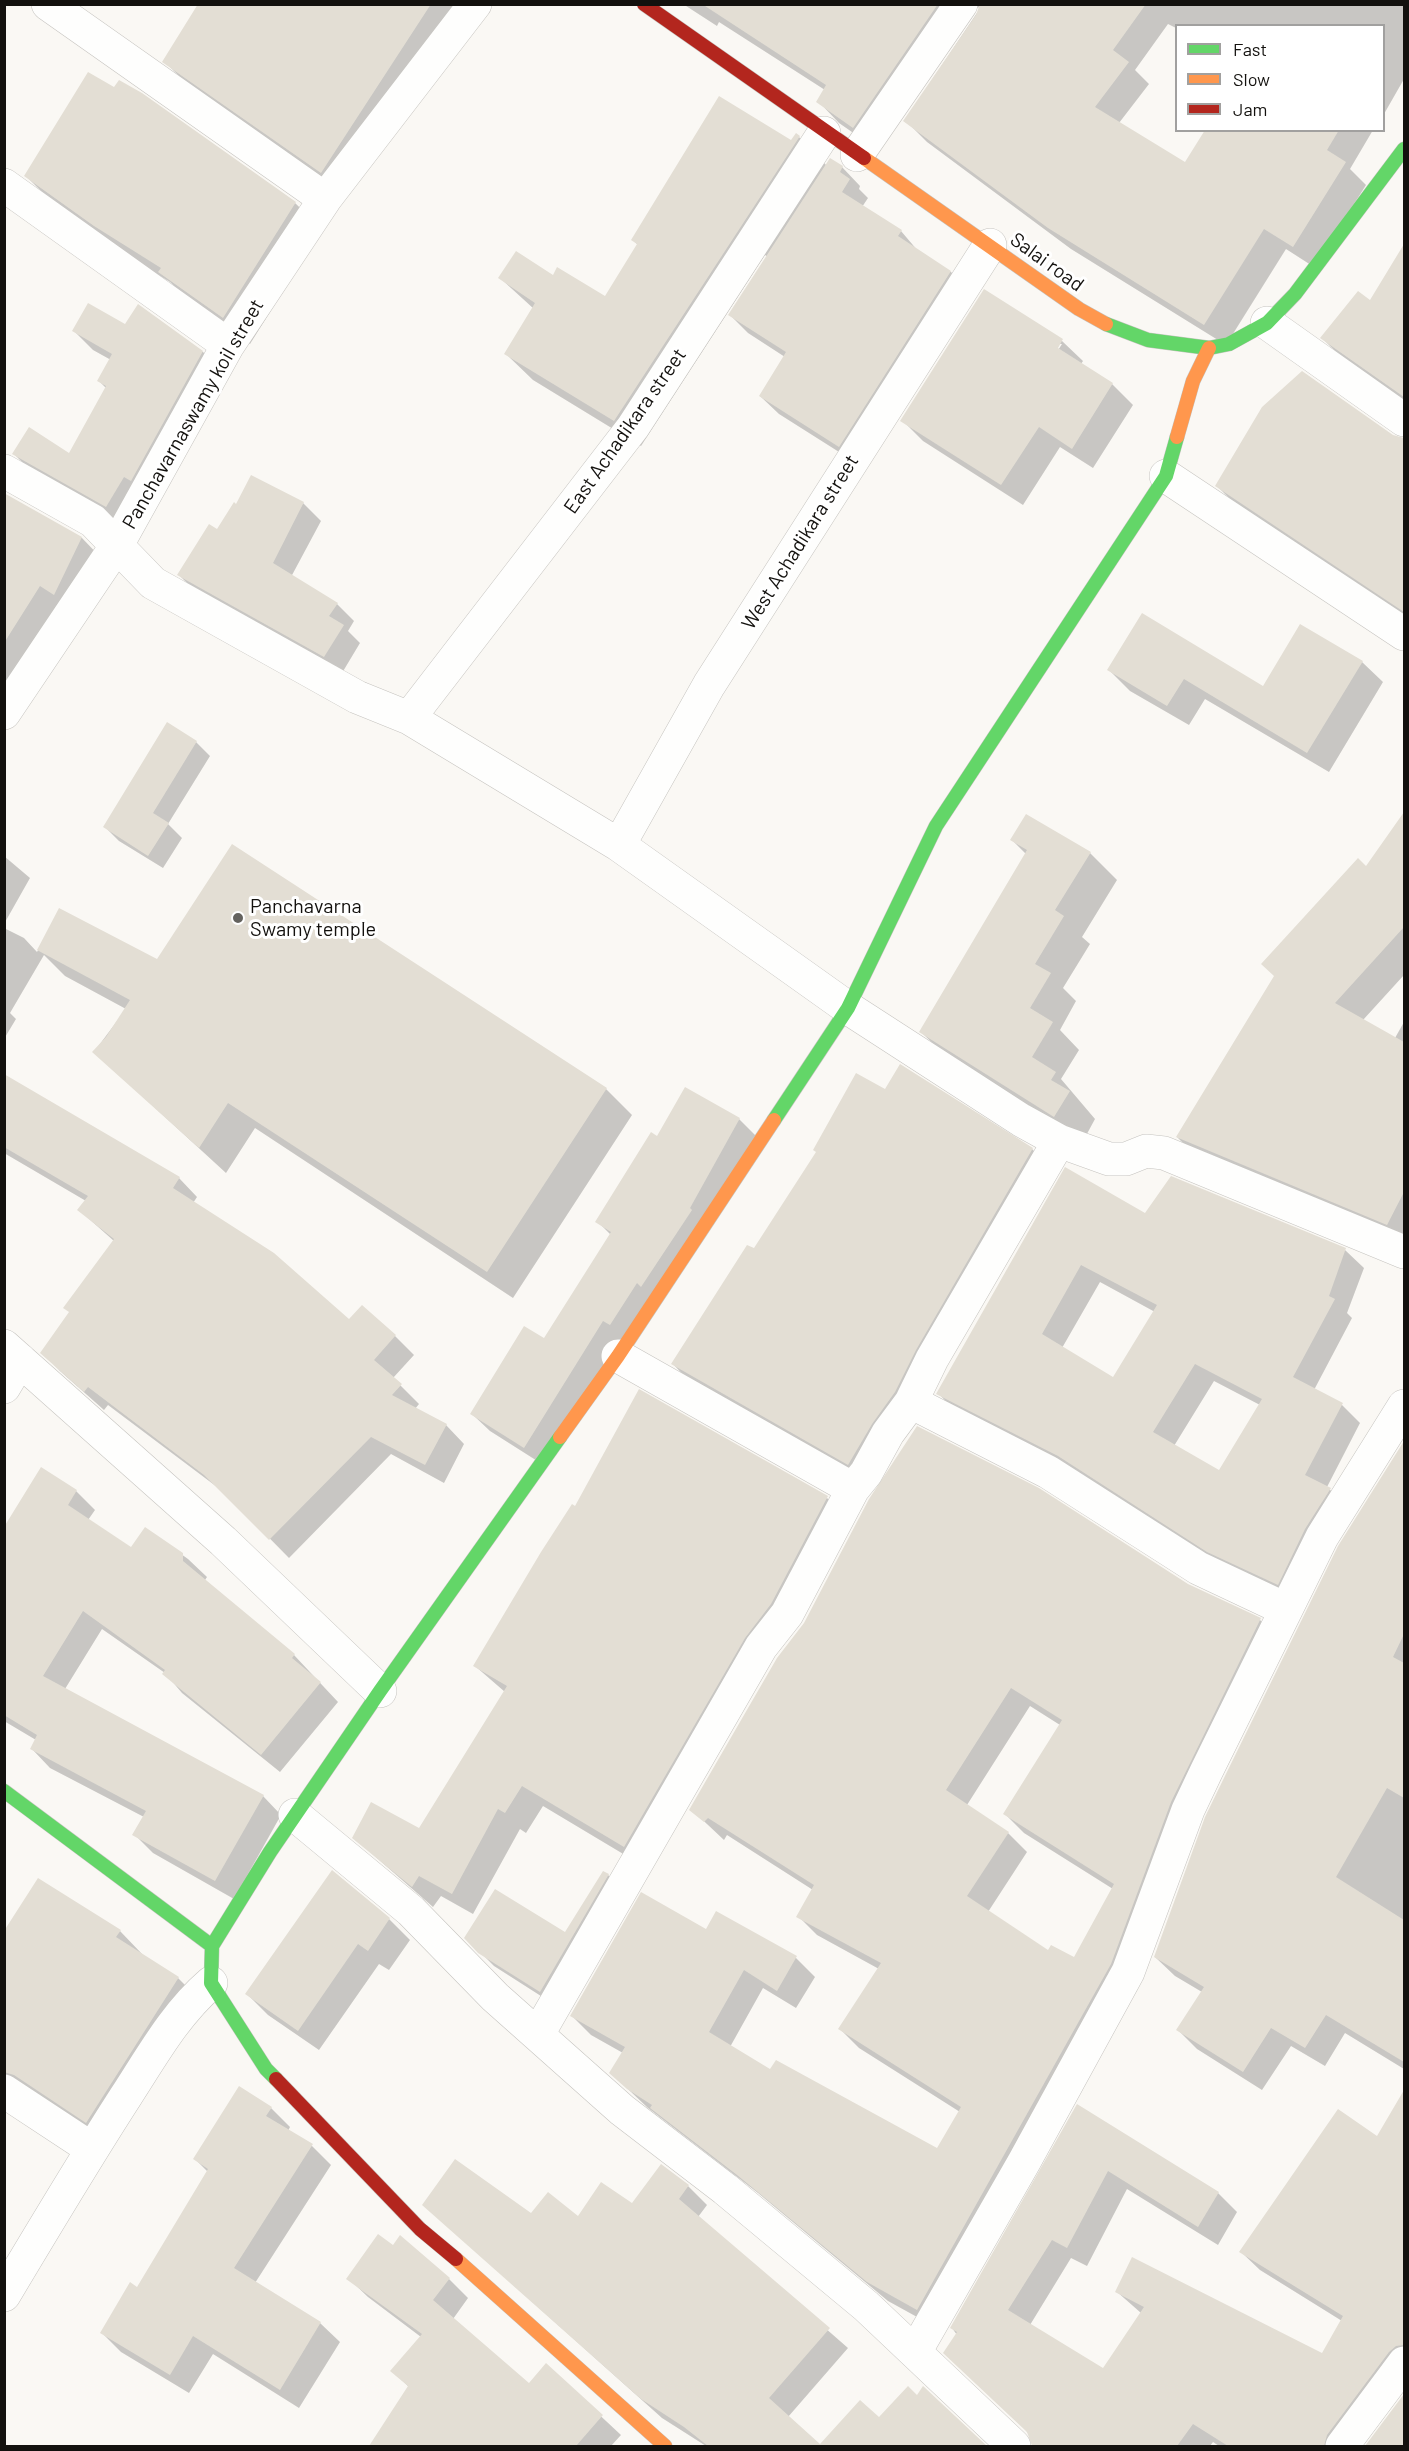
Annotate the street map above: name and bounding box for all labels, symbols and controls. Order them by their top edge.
legend [1175,24,1385,132]
text: Fast [1233,38,1267,60]
text: Slow [1233,68,1270,90]
text: Jam [1233,98,1267,120]
street label: Salai road [1006,227,1088,297]
street label: Panchavarnaswamy koil street [117,295,269,533]
street label: East Achadikara street [559,344,691,518]
street label: West Achadikara street [736,450,864,634]
place label: Panchavarna Swamy temple [250,894,376,941]
marker: Panchavarna Swamy temple [231,911,245,925]

